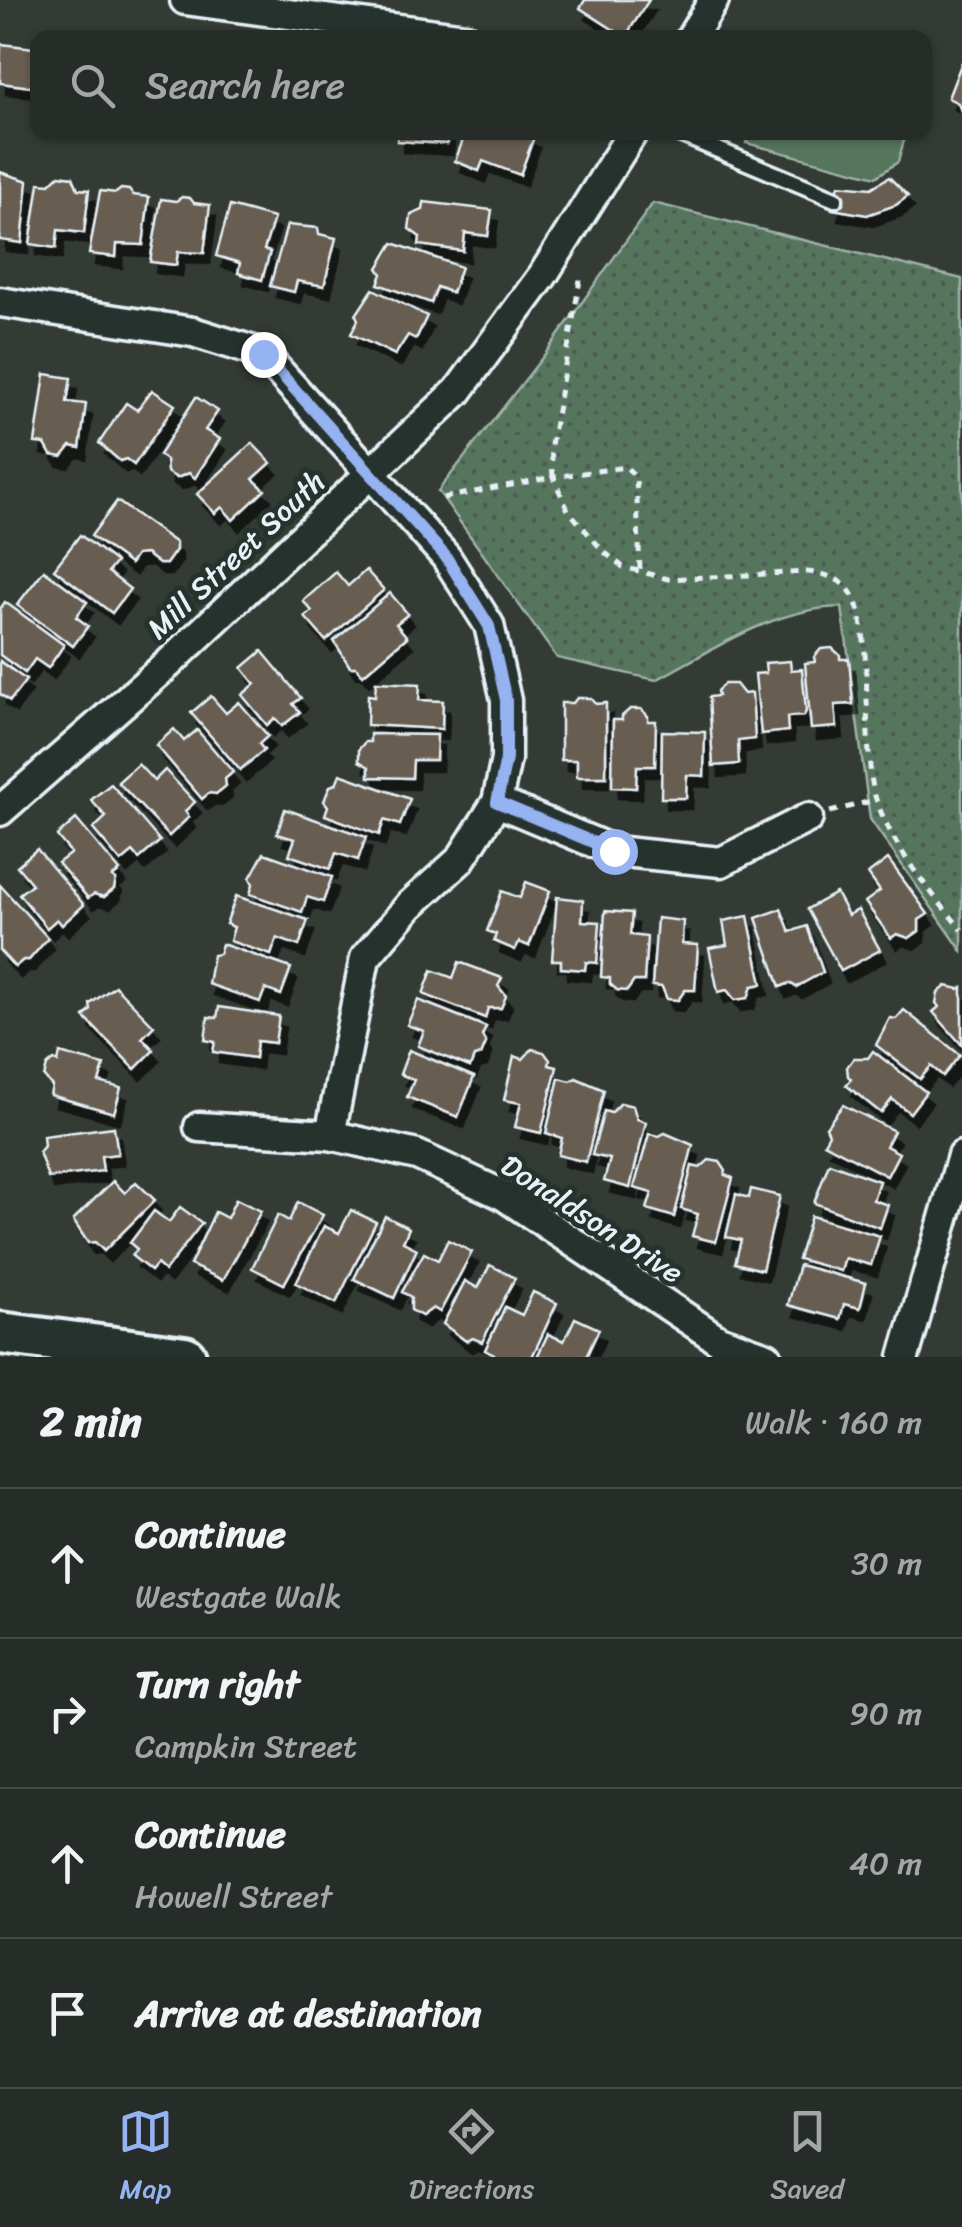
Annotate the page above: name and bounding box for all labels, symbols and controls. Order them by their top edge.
search box [30,30,932,140]
text: Search here [145,52,345,119]
icon: search [65,58,120,113]
route end [241,332,287,378]
street label: Mill Street South [133,457,339,653]
route start [592,829,638,875]
street label: Donaldson Drive [490,1139,694,1299]
text: 2 min [40,1385,142,1459]
text: Walk · 160 m [745,1394,922,1451]
text: Continue [135,1501,286,1568]
text: 30 m [851,1535,922,1592]
icon: ahead [40,1536,95,1591]
text: Westgate Walk [135,1568,342,1625]
text: Turn right [135,1651,300,1718]
text: 90 m [849,1685,922,1742]
icon: right [40,1686,95,1741]
text: Campkin Street [135,1718,357,1775]
text: Continue [135,1801,286,1868]
text: 40 m [849,1835,922,1892]
icon: ahead [40,1836,95,1891]
text: Howell Street [135,1868,332,1925]
text: Arrive at destination [135,1980,482,2047]
icon: arrive [40,1986,95,2041]
tab: Map [118,2104,173,2213]
tab: Directions [409,2104,534,2213]
tab: Saved [770,2104,844,2213]

